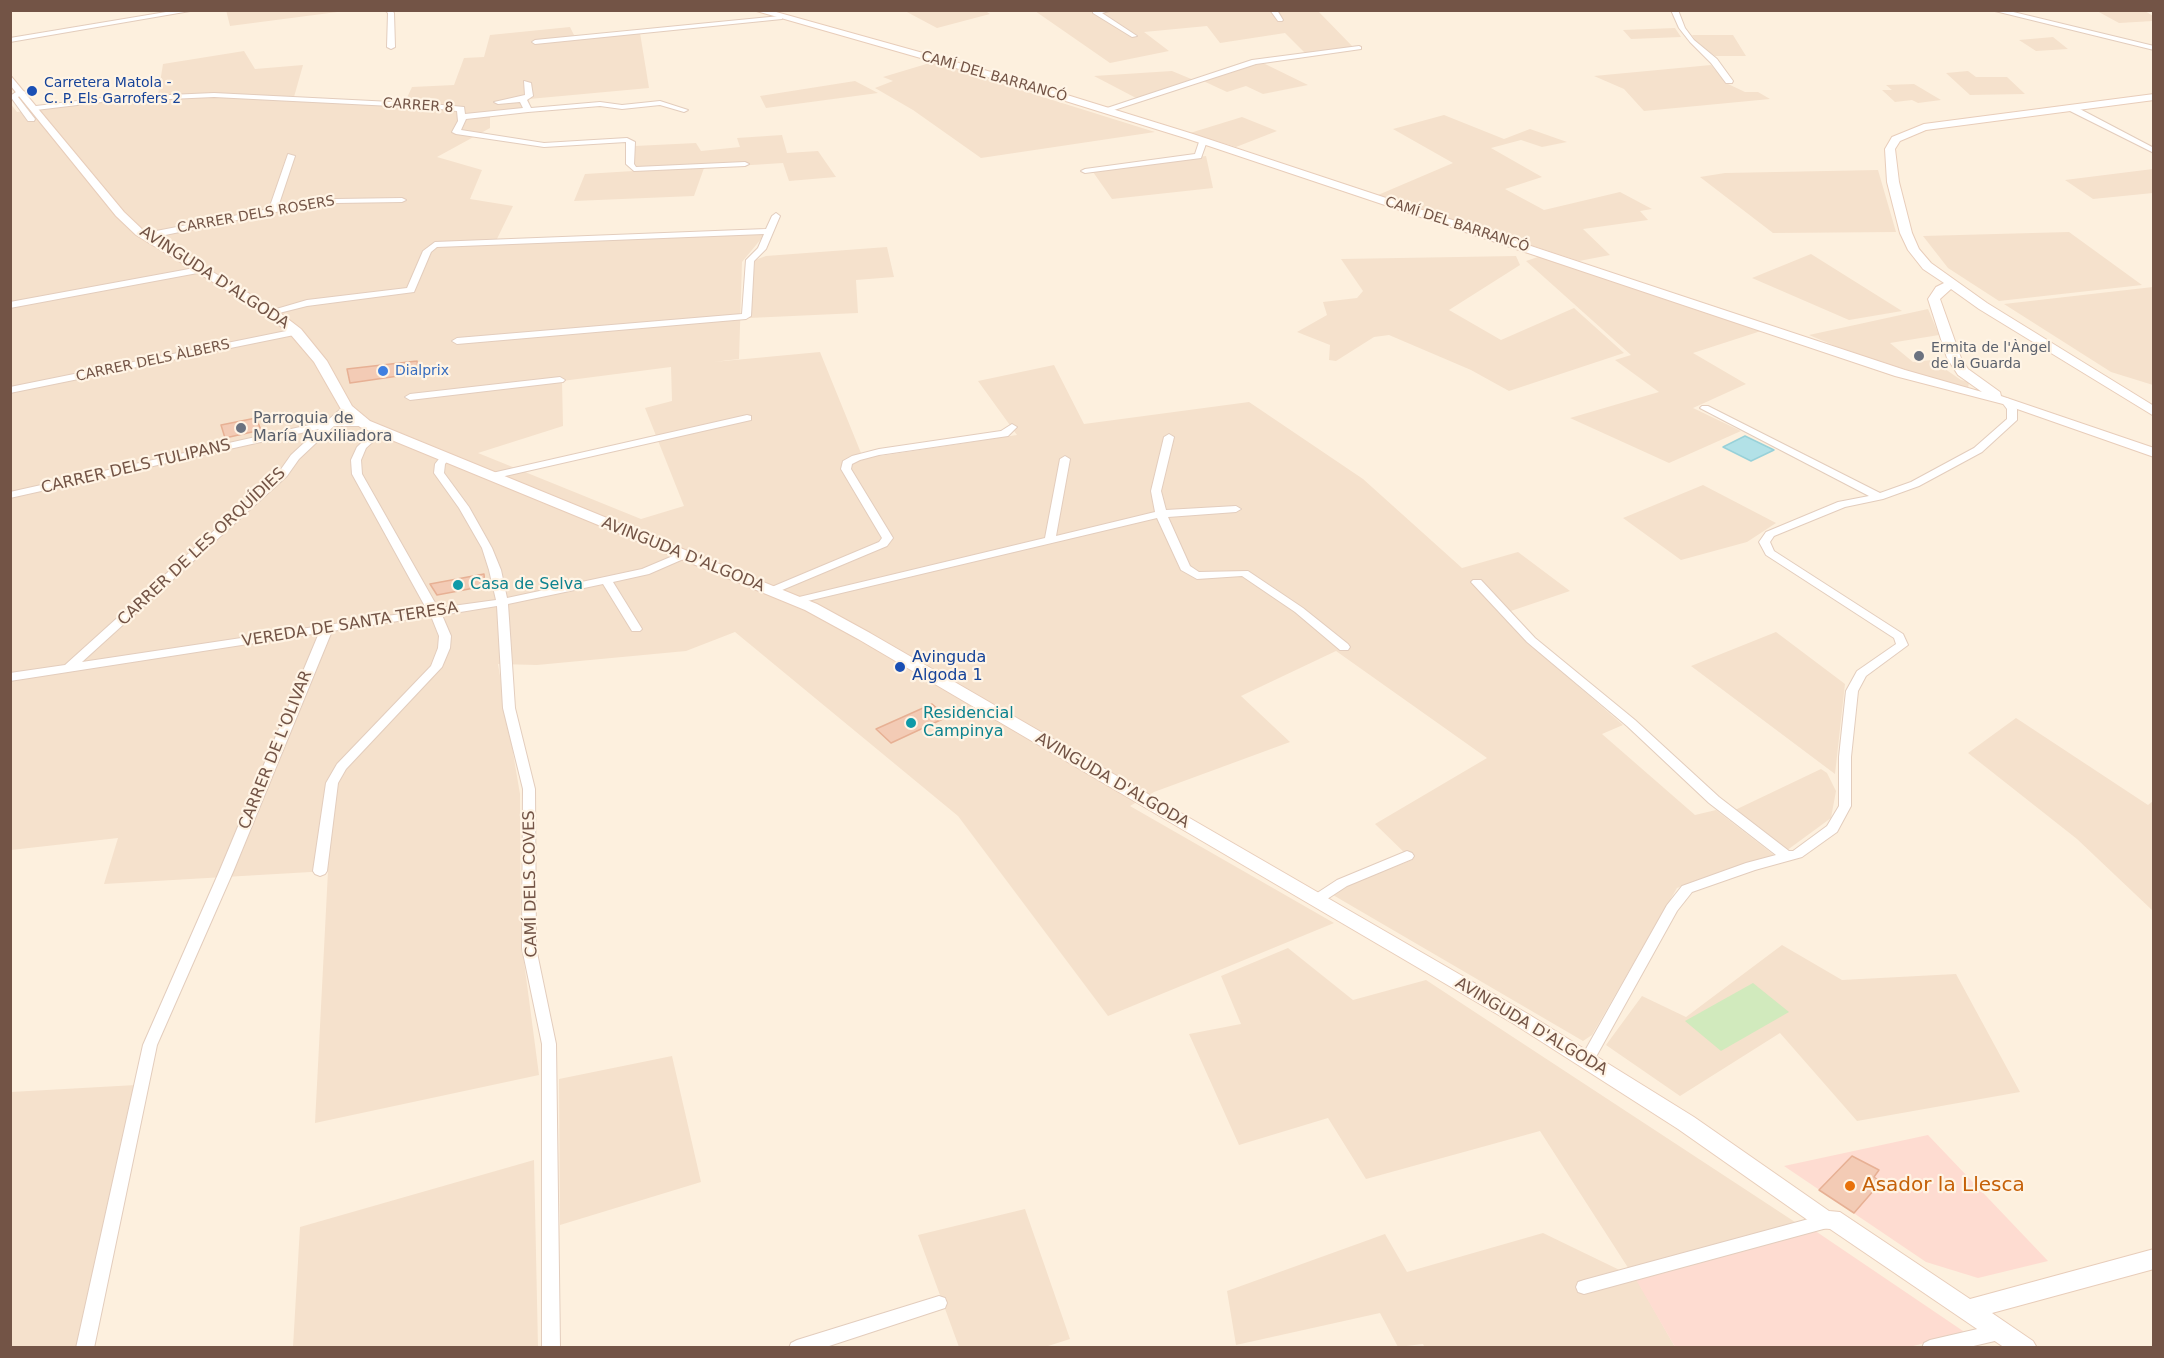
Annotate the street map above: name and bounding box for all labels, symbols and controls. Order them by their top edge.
street label: CAMÍ DEL BARRANCÓ [919,48,1069,106]
place label: Carretera Matola - C. P. Els Garrofers 2 [44,75,181,108]
marker: Carretera Matola - C. P. Els Garrofers 2 [25,84,39,98]
street label: CARRER 8 [382,95,454,117]
street label: CARRER DELS ROSERS [176,193,336,237]
street label: CAMÍ DEL BARRANCÓ [1383,194,1531,256]
street label: AVINGUDA D'ALGODA [136,222,292,334]
street label: CARRER DELS ÀLBERS [74,336,232,386]
place label: Ermita de l'Àngel de la Guarda [1931,340,2051,372]
marker: Ermita de l'Àngel de la Guarda [1912,349,1926,363]
place label: Dialprix [395,363,449,379]
marker: Dialprix [376,364,390,378]
place label: Parroquia de María Auxiliadora [253,409,393,447]
marker: Parroquia de María Auxiliadora [234,421,248,435]
street label: CARRER DELS TULIPANS [39,436,233,498]
street label: CARRER DE LES ORQUÍDIES [114,464,290,630]
street label: AVINGUDA D'ALGODA [599,513,767,597]
place label: Casa de Selva [470,575,583,595]
marker: Casa de Selva [451,578,465,592]
street label: VEREDA DE SANTA TERESA [241,598,459,652]
place label: Avinguda Algoda 1 [912,648,986,686]
marker: Avinguda Algoda 1 [893,660,907,674]
street label: CARRER DE L'OLIVAR [235,668,317,832]
place label: Residencial Campinya [923,704,1014,742]
marker: Residencial Campinya [904,716,918,730]
street label: AVINGUDA D'ALGODA [1032,729,1192,833]
street label: CAMÍ DELS COVES [520,810,542,958]
street label: AVINGUDA D'ALGODA [1451,974,1611,1080]
place label: Asador la Llesca [1862,1174,2025,1198]
marker: Asador la Llesca [1843,1179,1857,1193]

